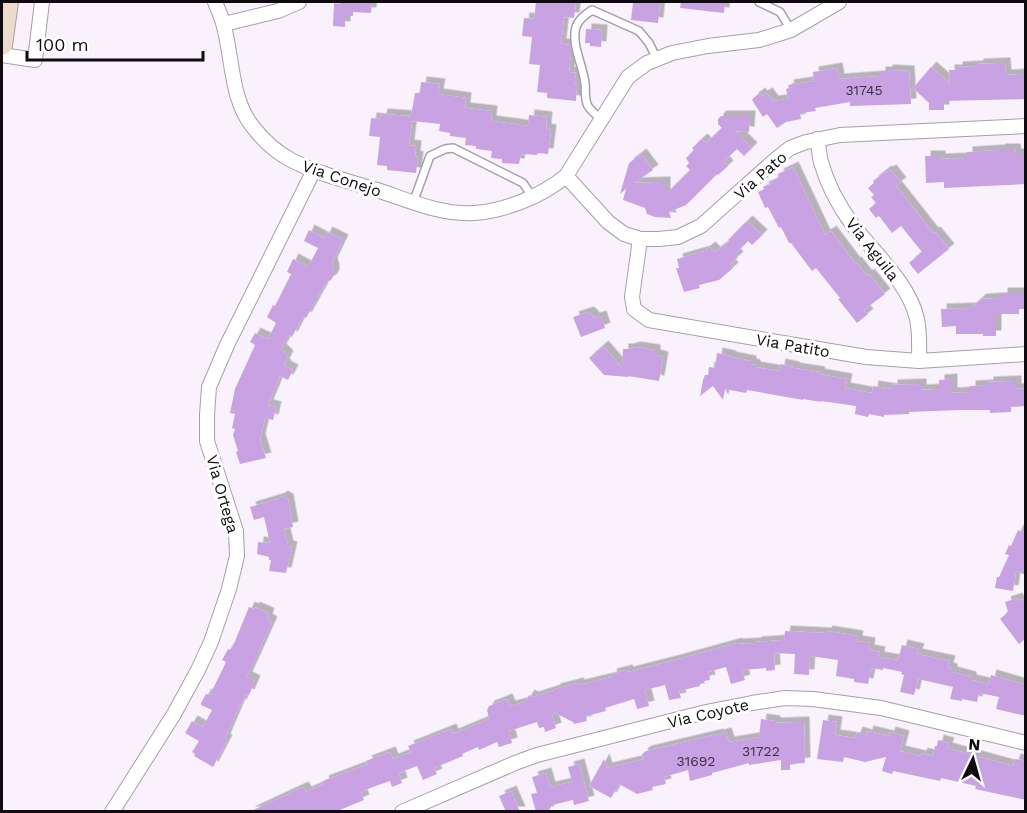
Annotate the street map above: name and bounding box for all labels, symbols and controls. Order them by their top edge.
scale bar [27,24,202,62]
text: 100 m [36,34,89,55]
house number: 31745 [845,82,883,98]
street label: Via Pato [730,147,791,203]
street label: Via Conejo [300,156,384,201]
street label: Via Aguila [842,214,903,285]
street label: Via Patito [755,330,831,361]
street label: Via Ortega [202,453,243,535]
street label: Via Coyote [666,695,751,732]
north arrow [943,729,1003,789]
text: N [968,735,981,755]
house number: 31722 [742,743,780,759]
house number: 31692 [677,753,715,769]

